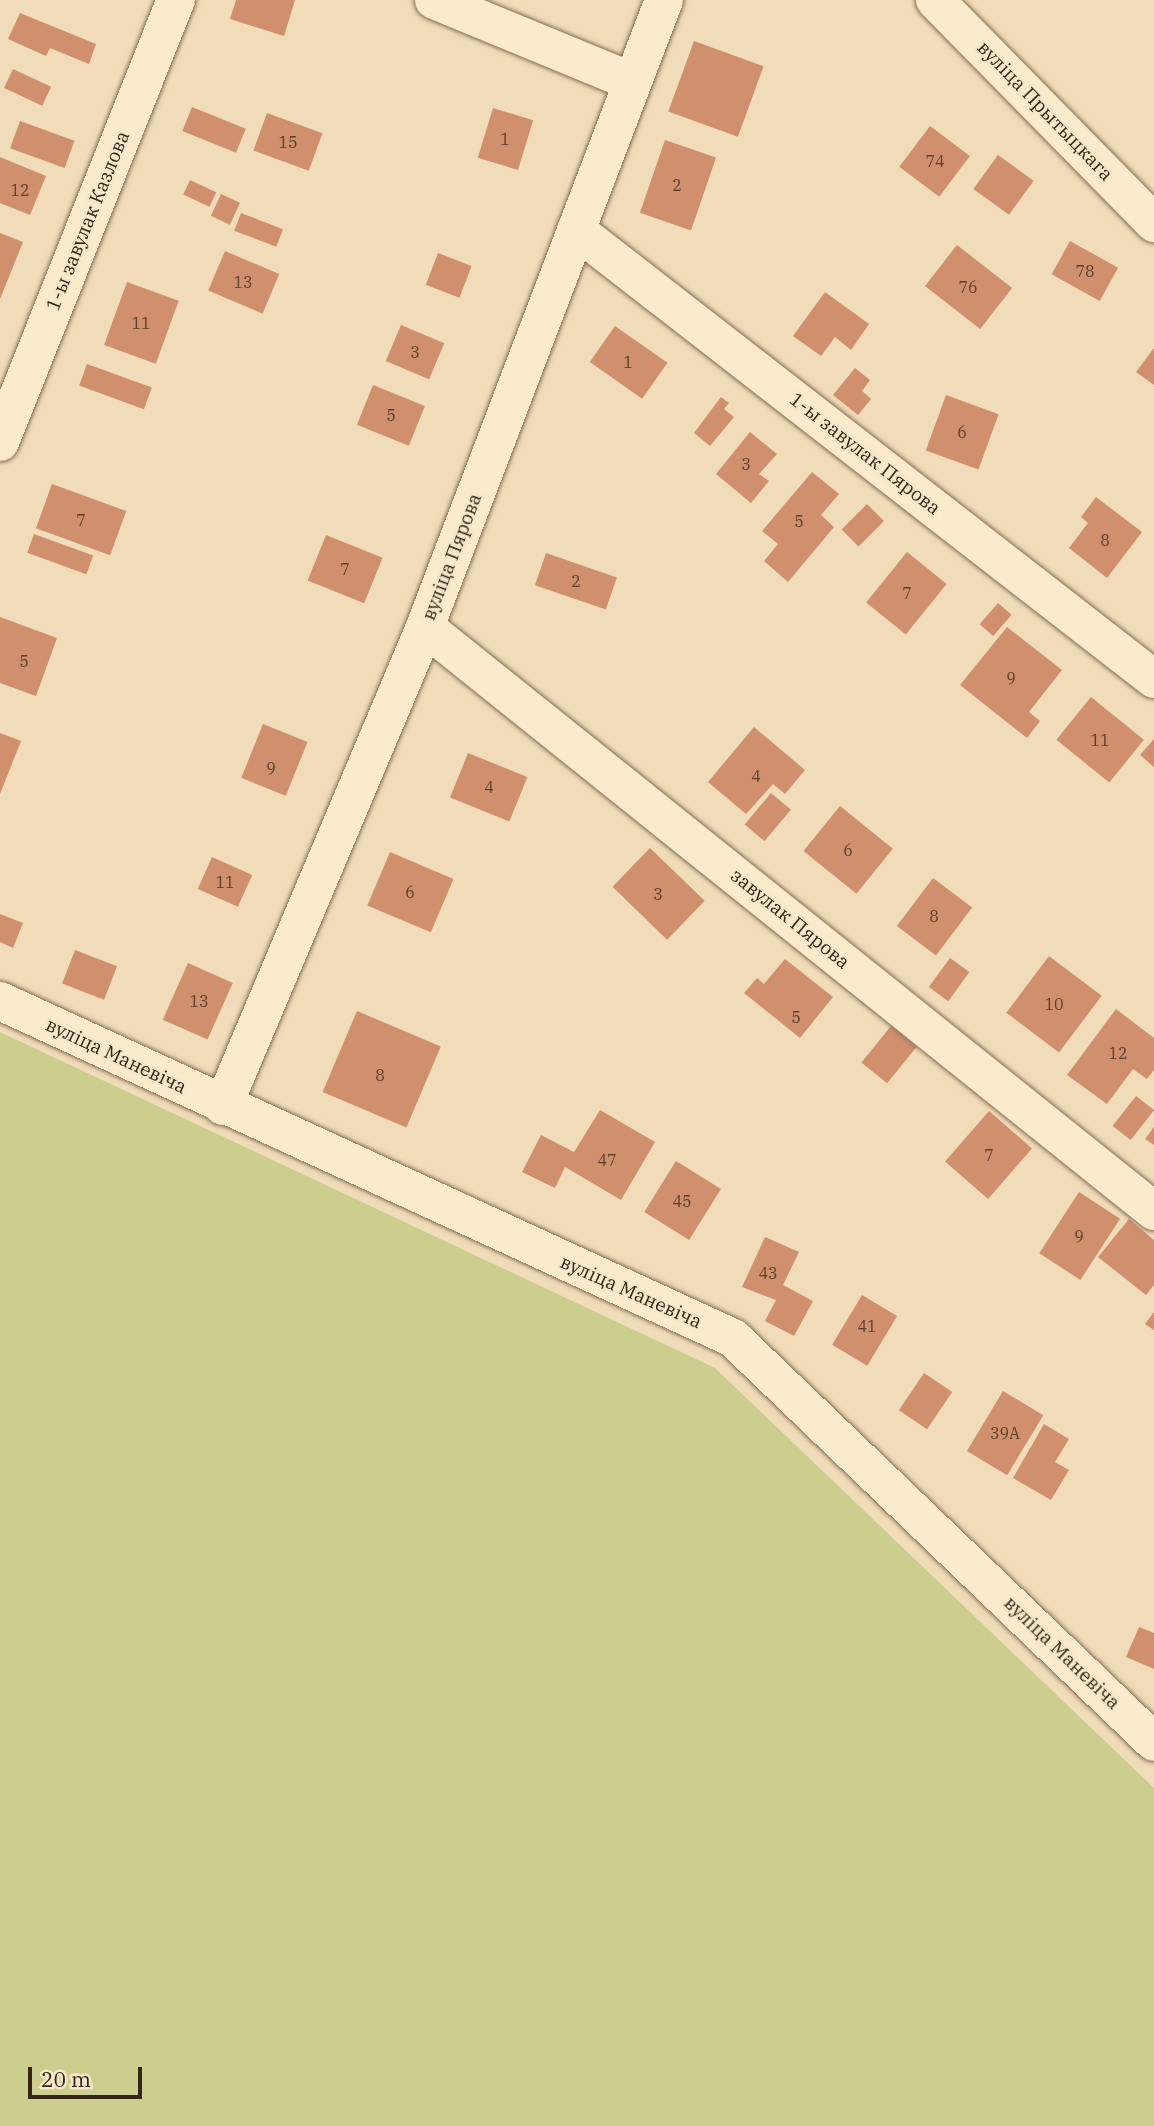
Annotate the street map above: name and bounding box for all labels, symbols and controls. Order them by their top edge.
street label: вуліца Прытыцкага [972,36,1118,186]
street label: 1-ы завулак Казлова [42,128,134,314]
house number: 1 [500,129,510,149]
house number: 15 [278,132,298,152]
house number: 74 [925,151,945,171]
house number: 2 [672,175,682,195]
house number: 12 [10,180,30,200]
house number: 78 [1075,261,1095,281]
house number: 13 [233,272,253,292]
house number: 76 [958,277,978,297]
house number: 11 [131,313,151,333]
house number: 3 [410,342,420,362]
house number: 1 [623,352,633,372]
street label: 1-ы завулак Пярова [785,388,945,520]
house number: 5 [386,405,396,425]
house number: 6 [957,422,967,442]
house number: 3 [741,454,751,474]
street label: вуліца Пярова [417,490,487,624]
house number: 7 [76,510,86,530]
house number: 5 [794,511,804,531]
house number: 8 [1100,530,1110,550]
house number: 7 [340,559,350,579]
house number: 2 [571,571,581,591]
house number: 7 [902,583,912,603]
house number: 5 [19,651,29,671]
house number: 9 [1006,668,1016,688]
house number: 11 [1090,730,1110,750]
house number: 9 [266,758,276,778]
house number: 4 [751,766,761,786]
house number: 4 [484,777,494,797]
house number: 6 [843,840,853,860]
street label: завулак Пярова [726,864,854,974]
house number: 11 [215,872,235,892]
house number: 6 [405,882,415,902]
house number: 3 [653,884,663,904]
house number: 8 [929,906,939,926]
house number: 13 [189,991,209,1011]
house number: 10 [1044,994,1064,1014]
house number: 5 [791,1007,801,1027]
street label: вуліца Маневіча [42,1013,190,1099]
house number: 12 [1108,1043,1128,1063]
house number: 8 [375,1065,385,1085]
house number: 7 [984,1145,994,1165]
house number: 47 [597,1150,617,1170]
house number: 45 [672,1191,692,1211]
house number: 9 [1074,1226,1084,1246]
street label: вуліца Маневіча [557,1251,705,1333]
house number: 43 [758,1263,778,1283]
house number: 41 [857,1316,877,1336]
house number: 39А [990,1423,1020,1443]
street label: вуліца Маневіча [999,1592,1125,1714]
scale bar [32,2052,145,2096]
text: 20 m [41,2065,91,2093]

